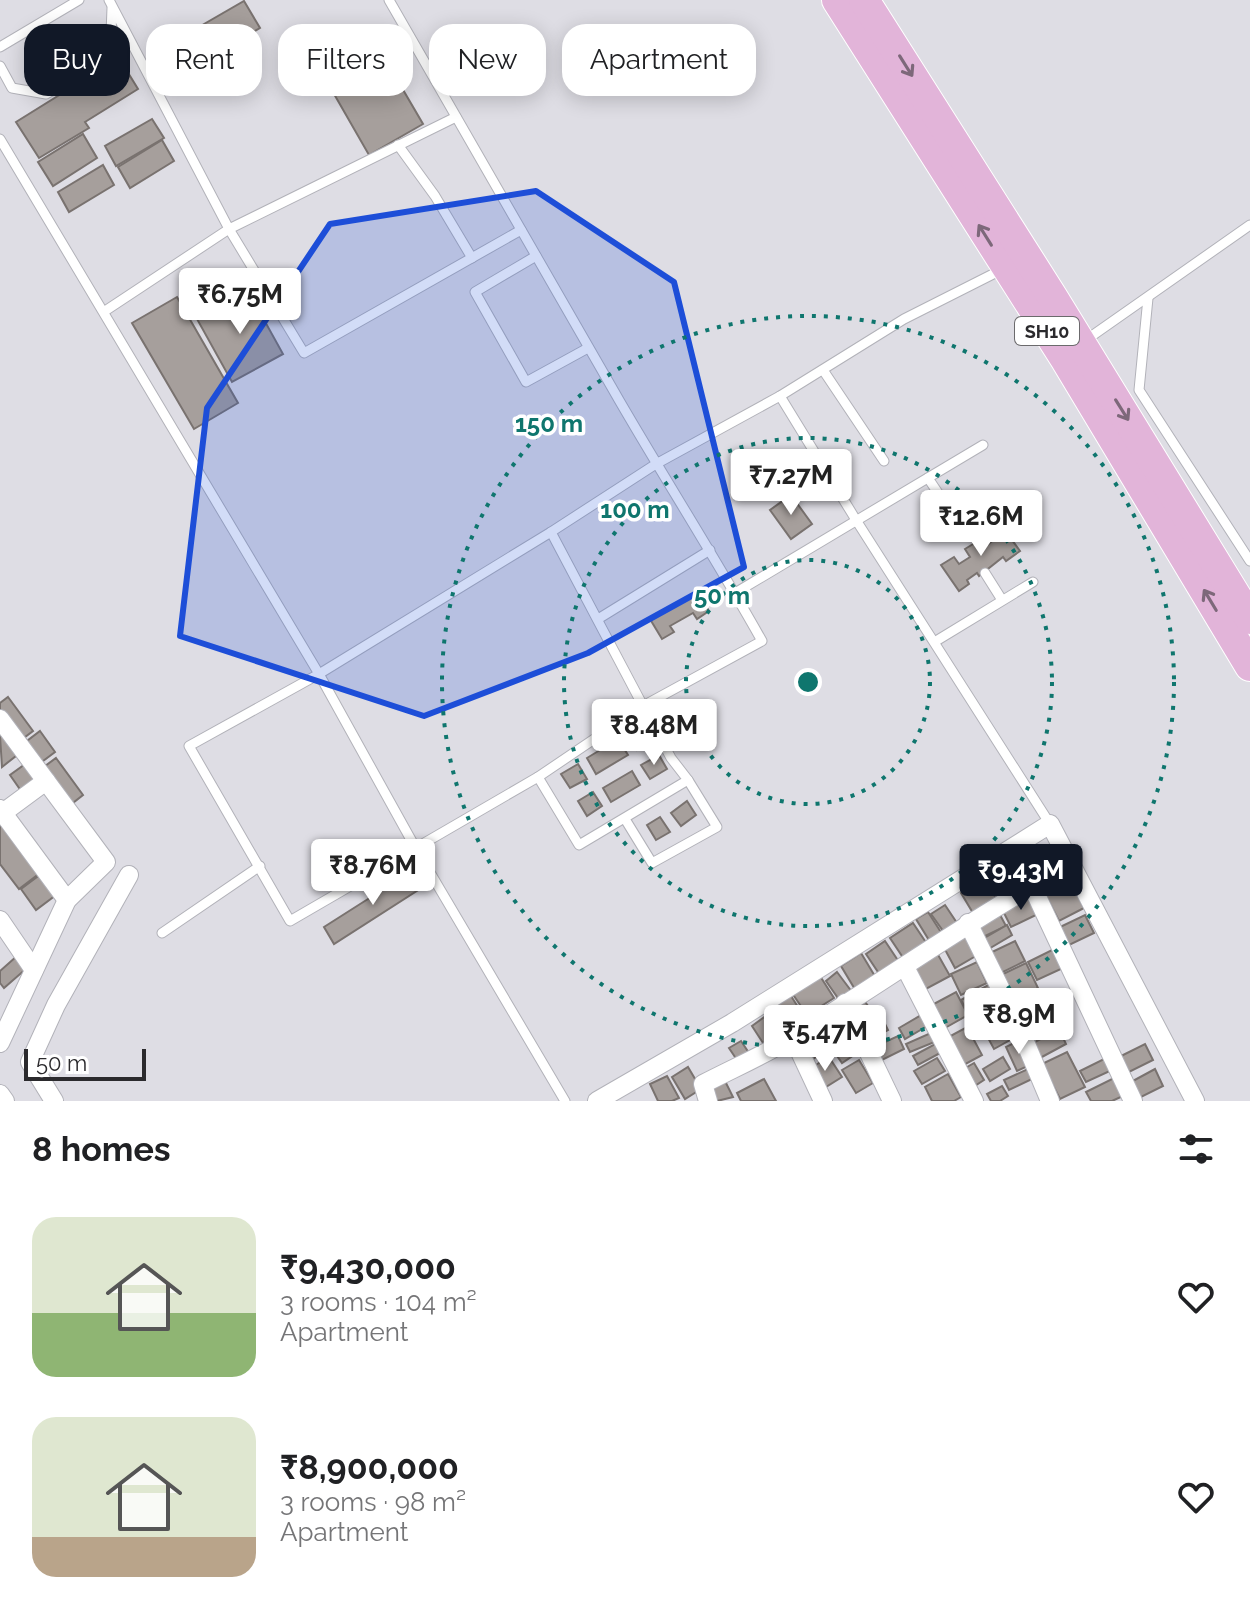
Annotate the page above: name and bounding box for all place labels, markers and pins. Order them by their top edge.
pin: ₹6.75M [175,268,305,336]
pin: ₹7.27M [726,449,856,517]
pin: ₹12.6M [916,490,1046,558]
centre of rings [794,668,822,696]
pin: ₹8.48M [589,699,719,767]
pin: ₹8.76M [308,839,438,907]
pin: ₹9.43M [956,844,1086,912]
pin: ₹8.9M [963,988,1075,1056]
pin: ₹5.47M [760,1005,890,1073]

